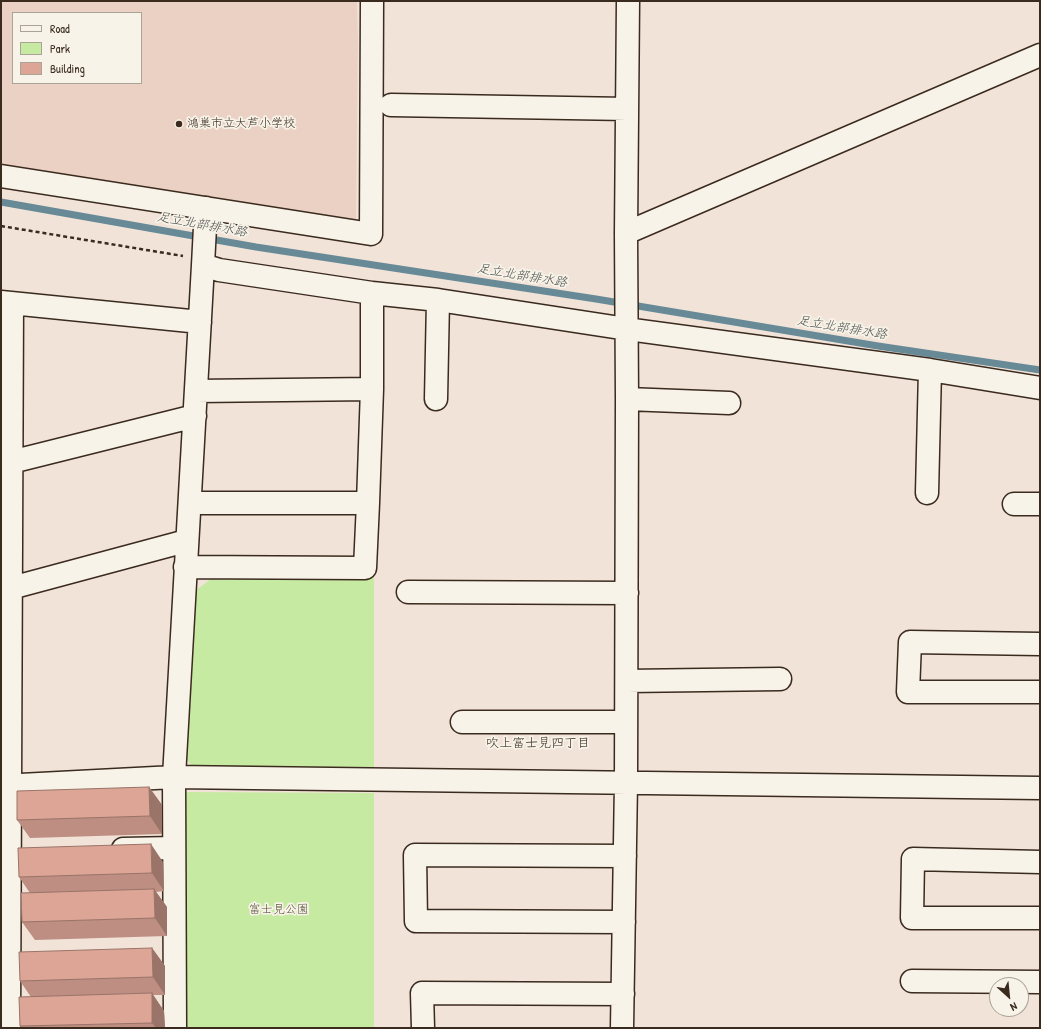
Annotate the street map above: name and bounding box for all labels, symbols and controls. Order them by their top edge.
legend [12,12,142,84]
text: Road [50,20,70,37]
text: Park [50,40,70,57]
text: Building [50,60,85,77]
place label: 鴻巣市立大芦小学校 [187,117,295,131]
marker: 鴻巣市立大芦小学校 [174,119,184,129]
water label: 足立北部排水路 [156,209,248,241]
water label: 足立北部排水路 [476,261,568,291]
water label: 足立北部排水路 [796,313,888,343]
district label: 吹上富士見四丁目 [486,736,590,752]
park label: 富士見公園 [249,903,309,917]
north arrow [989,977,1029,1017]
text: N [1008,999,1020,1014]

